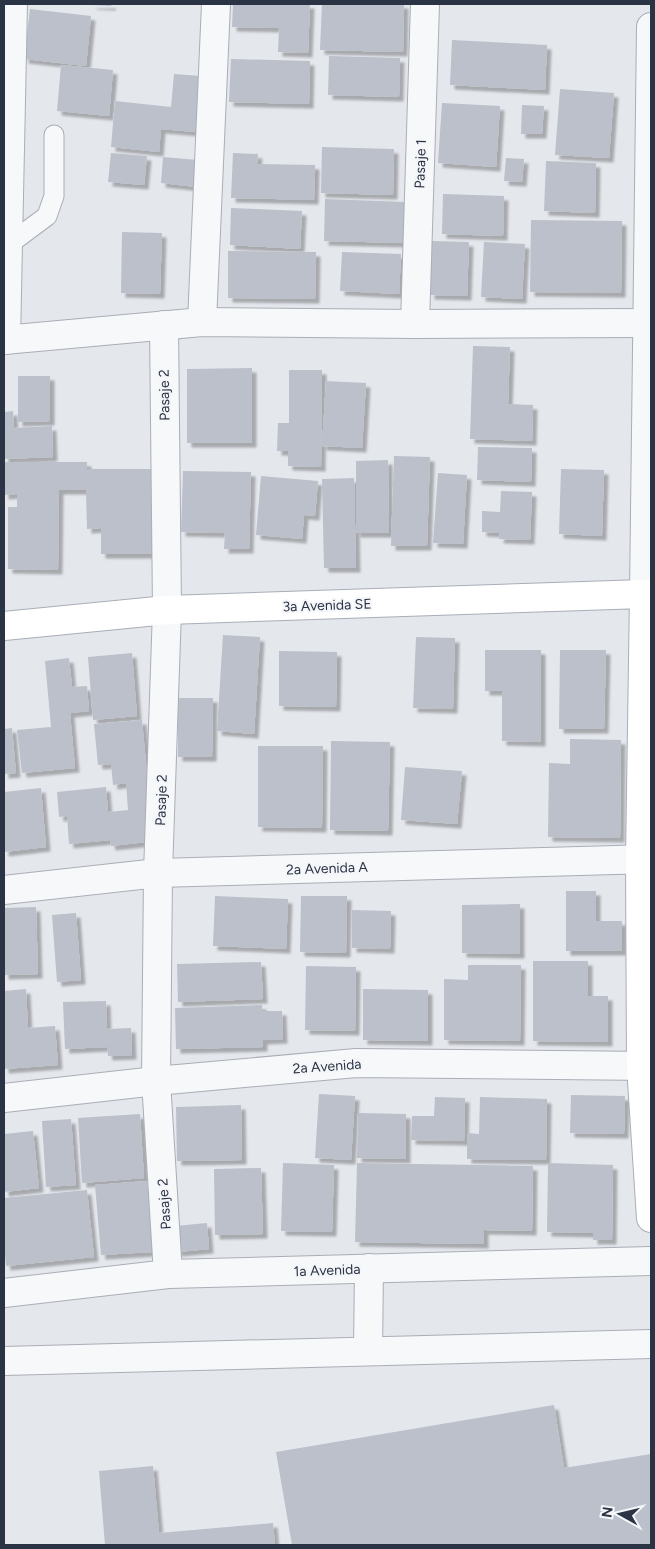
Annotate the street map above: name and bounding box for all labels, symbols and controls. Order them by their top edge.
street label: Pasaje 1 [411,139,430,189]
street label: Pasaje 2 [156,369,173,421]
street label: 3a Avenida SE [282,595,372,616]
street label: Pasaje 2 [152,774,171,826]
street label: 2a Avenida A [286,859,369,878]
street label: 2a Avenida [292,1056,362,1077]
street label: Pasaje 2 [154,1178,175,1230]
street label: 1a Avenida [293,1261,361,1280]
north arrow [595,1489,645,1539]
text: N [598,1506,617,1519]

